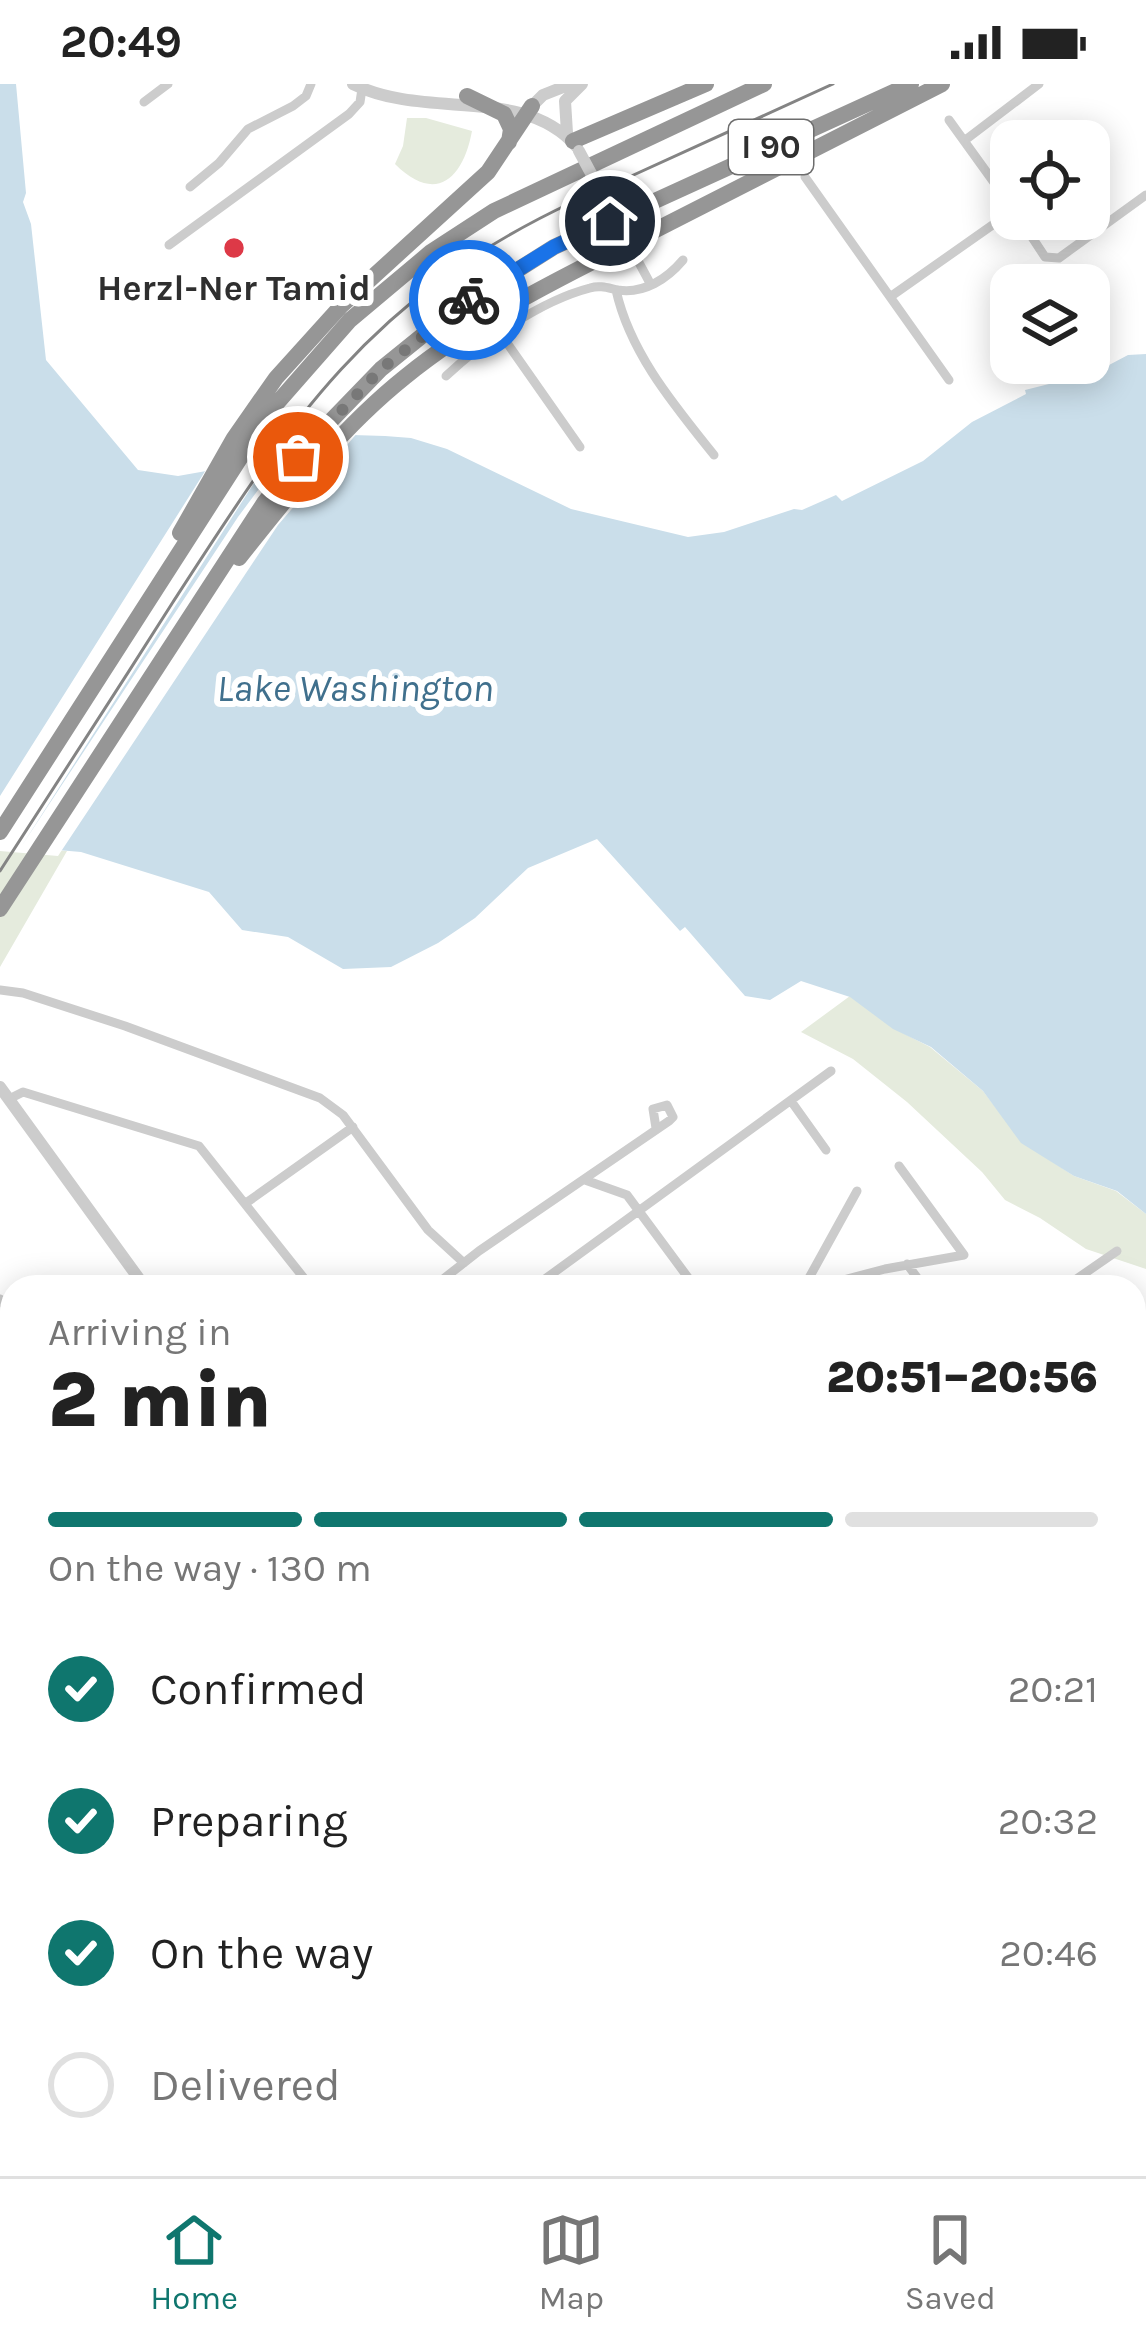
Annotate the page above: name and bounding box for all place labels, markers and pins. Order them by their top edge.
pin [559,170,661,272]
marker: Herzl-Ner Tamid [221,235,247,261]
place label: Herzl-Ner Tamid [97,267,371,309]
pin [247,406,349,508]

